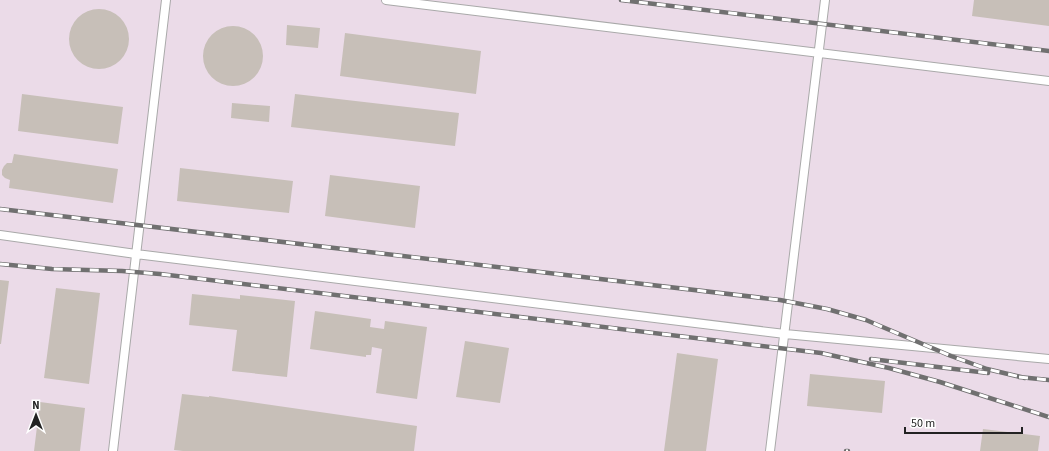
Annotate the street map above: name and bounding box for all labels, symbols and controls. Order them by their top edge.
north arrow [16,395,56,435]
text: N [32,398,40,413]
scale bar [905,409,1022,435]
text: 50 m [911,415,935,432]

